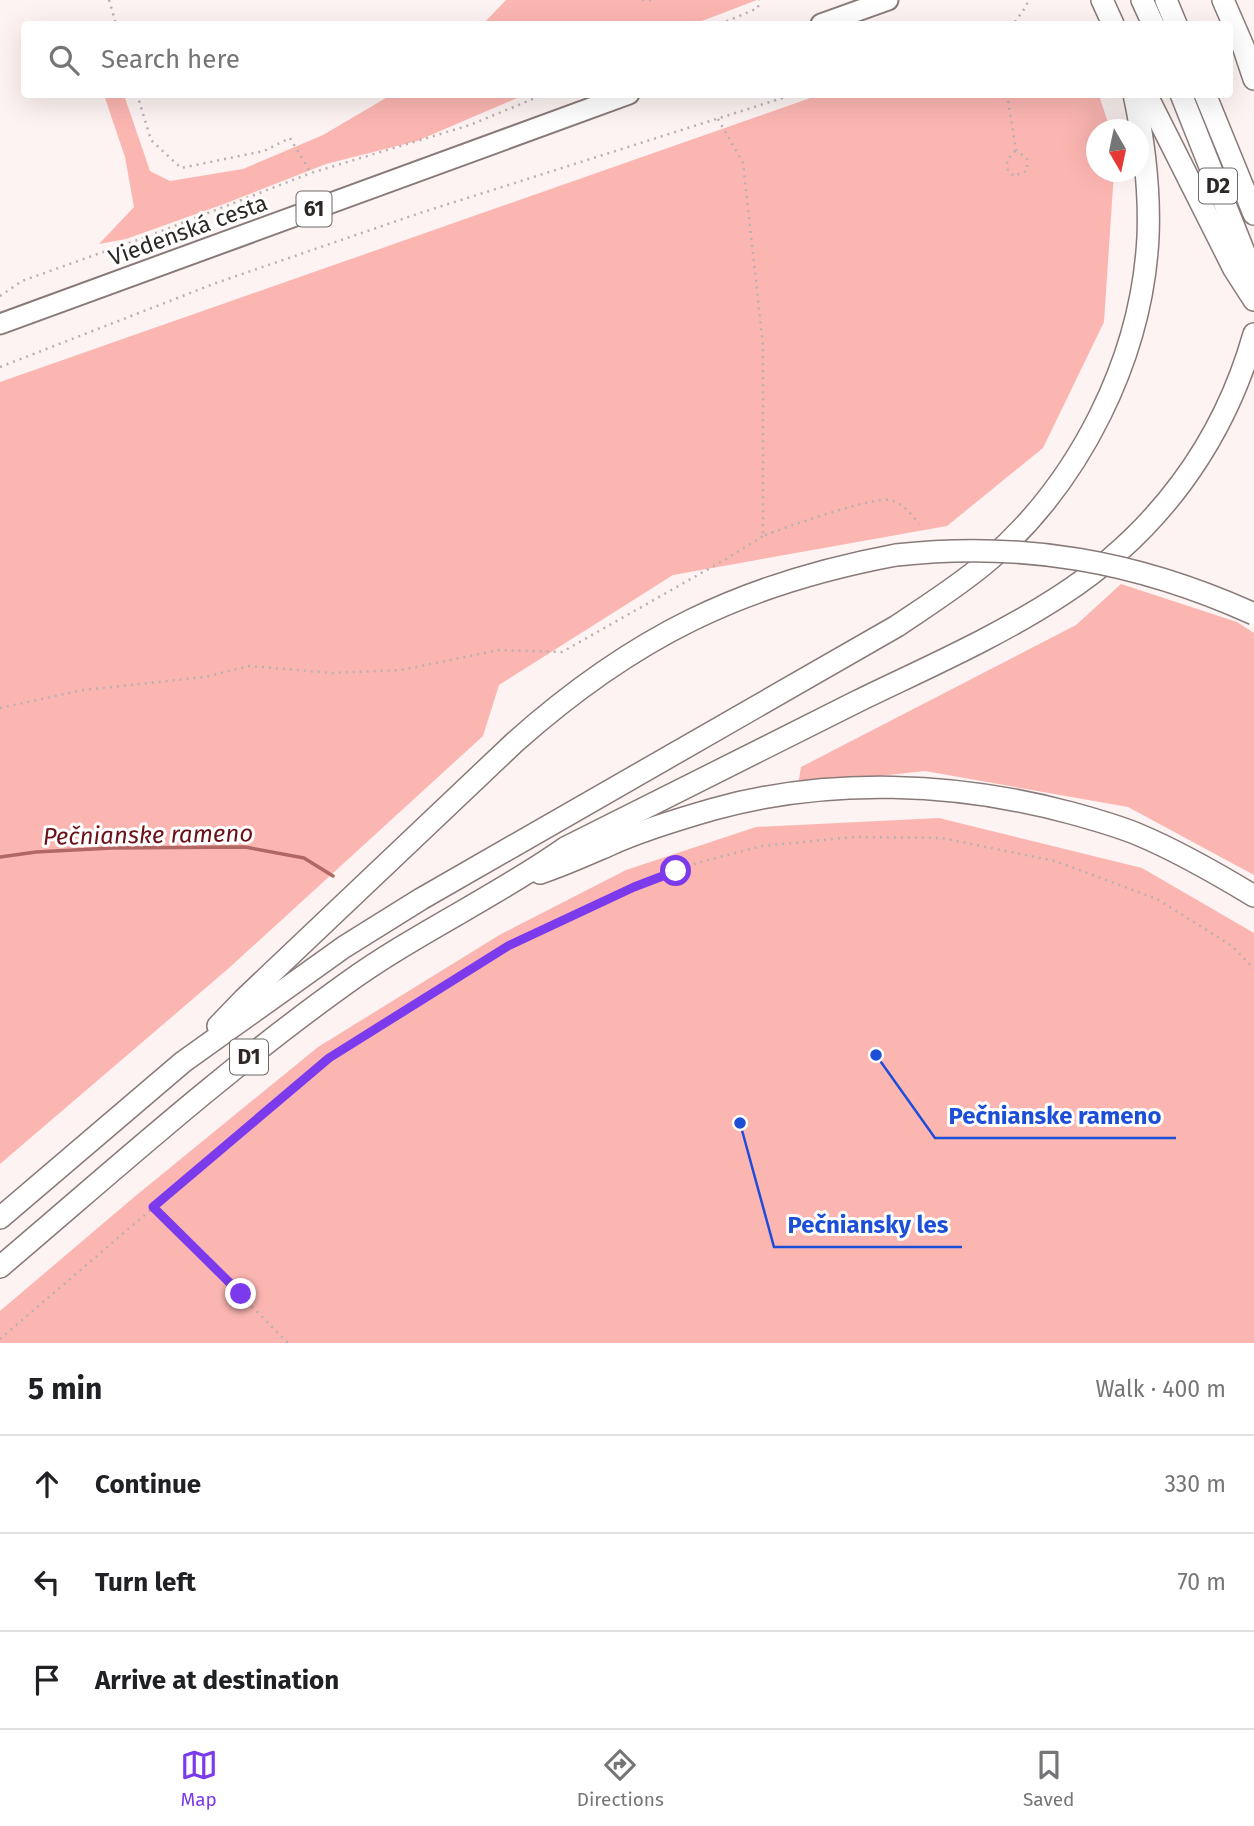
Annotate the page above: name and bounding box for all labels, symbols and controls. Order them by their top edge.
search box [21,21,1233,98]
icon: search [45,41,83,79]
text: Search here [101,44,240,75]
north arrow [1086,119,1149,182]
road number: D2 [1199,168,1237,204]
street label: Viedenská cesta [105,188,271,272]
road number: 61 [296,192,332,227]
water label: Pečnianske rameno [43,819,253,851]
route start [660,855,691,886]
road number: D1 [230,1040,268,1074]
callout: Pečnianske rameno [935,1093,1176,1138]
text: Pečnianske rameno [949,1102,1161,1130]
callout: Pečniansky les [774,1202,962,1247]
text: Pečniansky les [788,1211,949,1239]
route end [225,1278,256,1309]
text: 5 min [28,1371,102,1407]
text: Walk · 400 m [1095,1375,1226,1403]
icon: ahead [28,1465,66,1503]
text: Continue [95,1469,201,1500]
text: 330 m [1164,1470,1226,1498]
icon: left [28,1563,66,1601]
text: Turn left [95,1567,196,1598]
text: 70 m [1177,1568,1226,1596]
icon: arrive [28,1661,66,1699]
text: Arrive at destination [95,1665,339,1696]
tab: Map [180,1746,218,1811]
tab: Directions [577,1746,664,1811]
tab: Saved [1023,1746,1074,1811]

